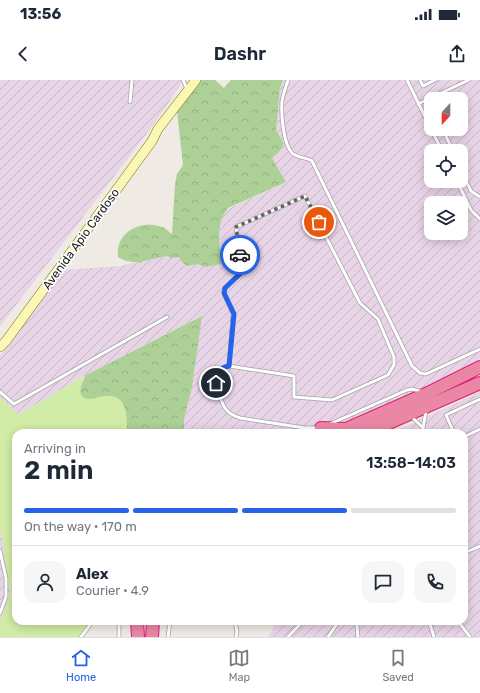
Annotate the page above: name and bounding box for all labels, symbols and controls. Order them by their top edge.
text: 13:56 [20,5,61,23]
icon: back [12,43,34,65]
text: Dashr [214,43,266,65]
icon: share [446,43,468,65]
north arrow [424,92,468,136]
map controls [424,92,468,240]
button: locate [424,144,468,188]
street label: Avenida Apio Cardoso [40,186,122,292]
button: layers [424,196,468,240]
pin [302,205,336,239]
icon: bag [308,211,330,233]
courier [220,235,260,275]
icon: car [229,244,251,266]
pin [199,366,233,400]
icon: home [205,372,227,394]
text: Arriving in [24,441,86,456]
text: 13:58–14:03 [366,454,456,472]
text: 2 min [24,455,93,486]
text: On the way · 170 m [24,519,137,534]
button: person [24,561,66,603]
button: chat [362,561,404,603]
button: phone [414,561,456,603]
text: Alex [76,565,109,583]
text: Courier · 4.9 [76,583,149,598]
tab: Home [66,647,96,684]
tab: Map [228,647,250,684]
tab: Saved [383,647,414,684]

